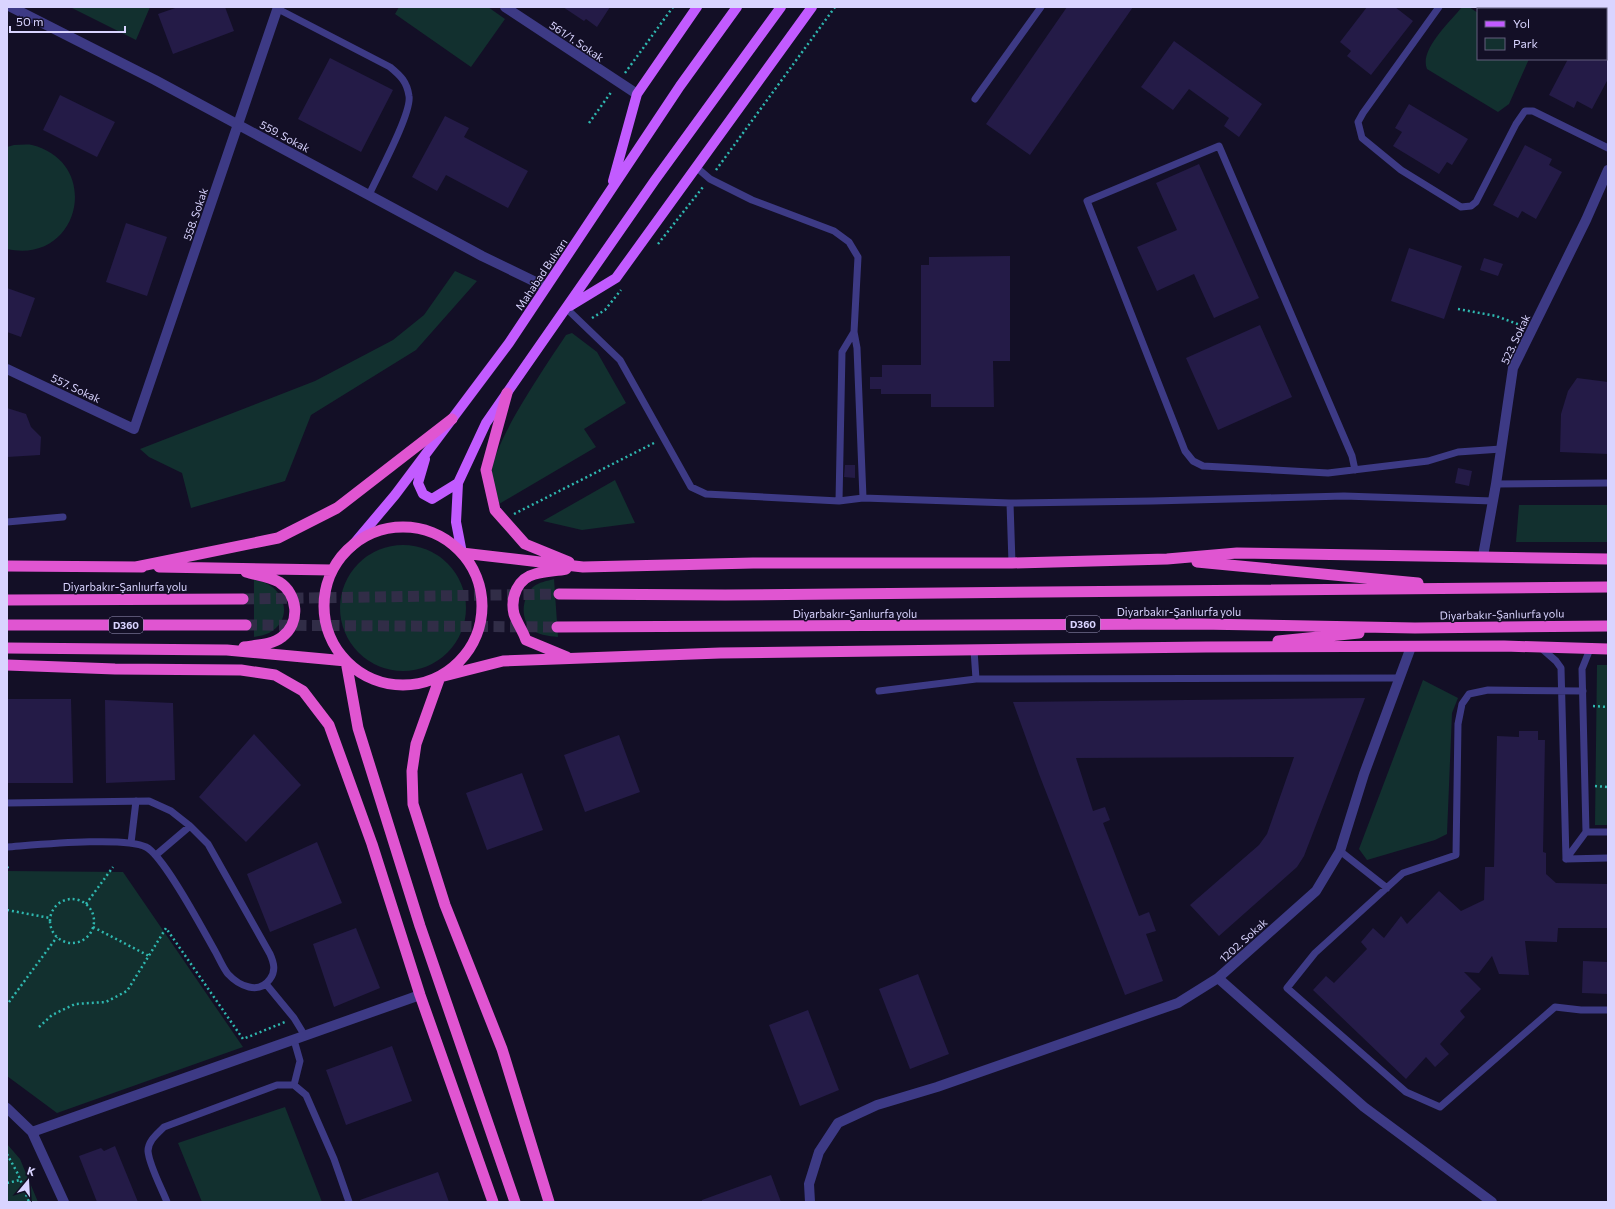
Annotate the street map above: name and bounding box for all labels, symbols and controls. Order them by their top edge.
scale bar [10,8,125,34]
legend [1477,8,1607,60]
text: 50 m [16,14,44,28]
text: Yol [1513,16,1530,30]
street label: 561/1. Sokak [547,18,607,64]
text: Park [1513,36,1539,50]
street label: 559. Sokak [258,117,312,155]
street label: 558. Sokak [180,186,210,242]
street label: Mahabad Bulvarı [512,236,570,312]
street label: 523. Sokak [1498,312,1532,366]
street label: 557. Sokak [49,371,103,405]
street label: Diyarbakır-Şanlıurfa yolu [63,580,187,593]
street label: Diyarbakır-Şanlıurfa yolu [1117,605,1241,618]
street label: Diyarbakır-Şanlıurfa yolu [1440,606,1564,622]
street label: Diyarbakır-Şanlıurfa yolu [793,607,917,620]
road number: D360 [1066,616,1100,632]
road number: D360 [109,617,143,633]
street label: 1202. Sokak [1217,915,1269,965]
north arrow [8,1161,48,1201]
text: K [26,1164,37,1178]

